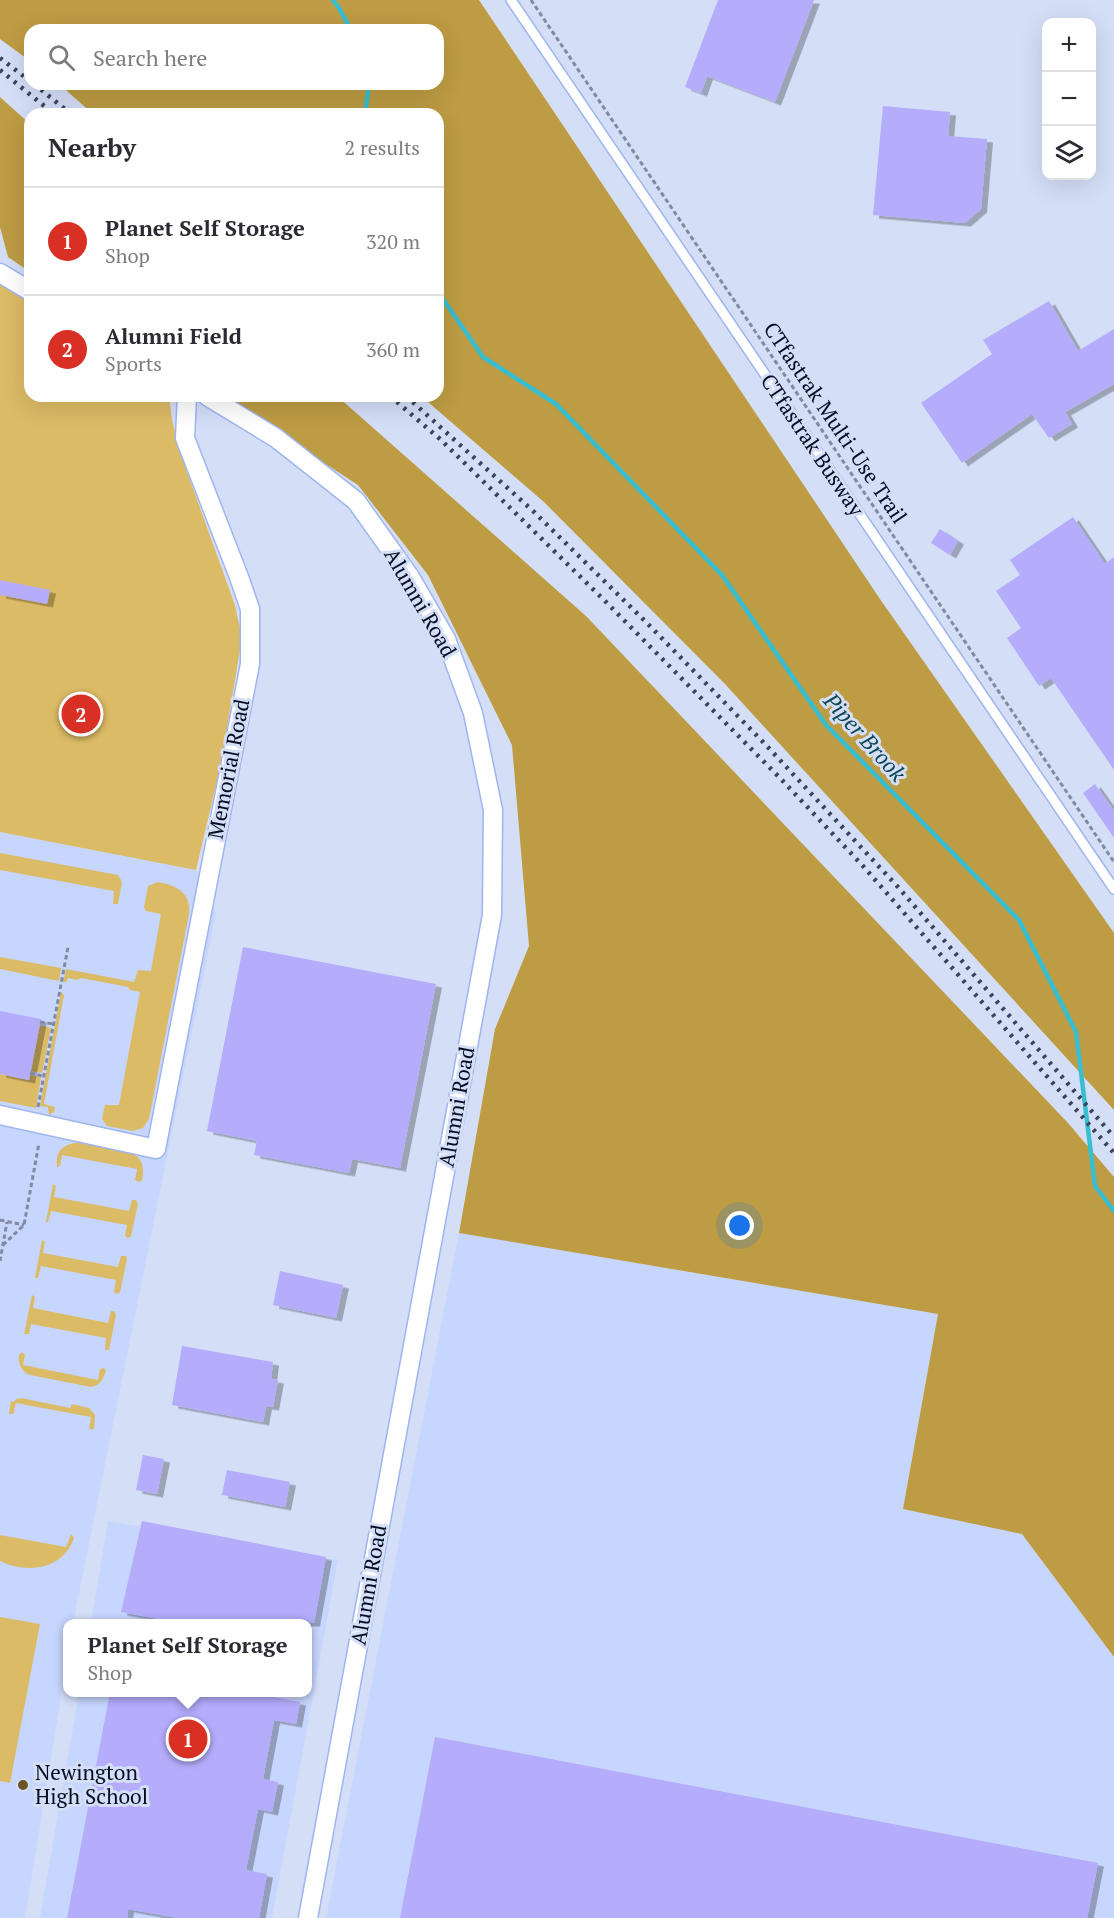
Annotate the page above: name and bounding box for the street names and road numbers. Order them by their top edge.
street label: CTfastrak Multi-Use Trail [758,316,914,529]
street label: CTfastrak Busway [755,368,871,521]
street label: Alumni Road [378,543,464,662]
street label: Memorial Road [201,696,255,841]
street label: Alumni Road [432,1044,480,1169]
street label: Alumni Road [344,1522,392,1647]

